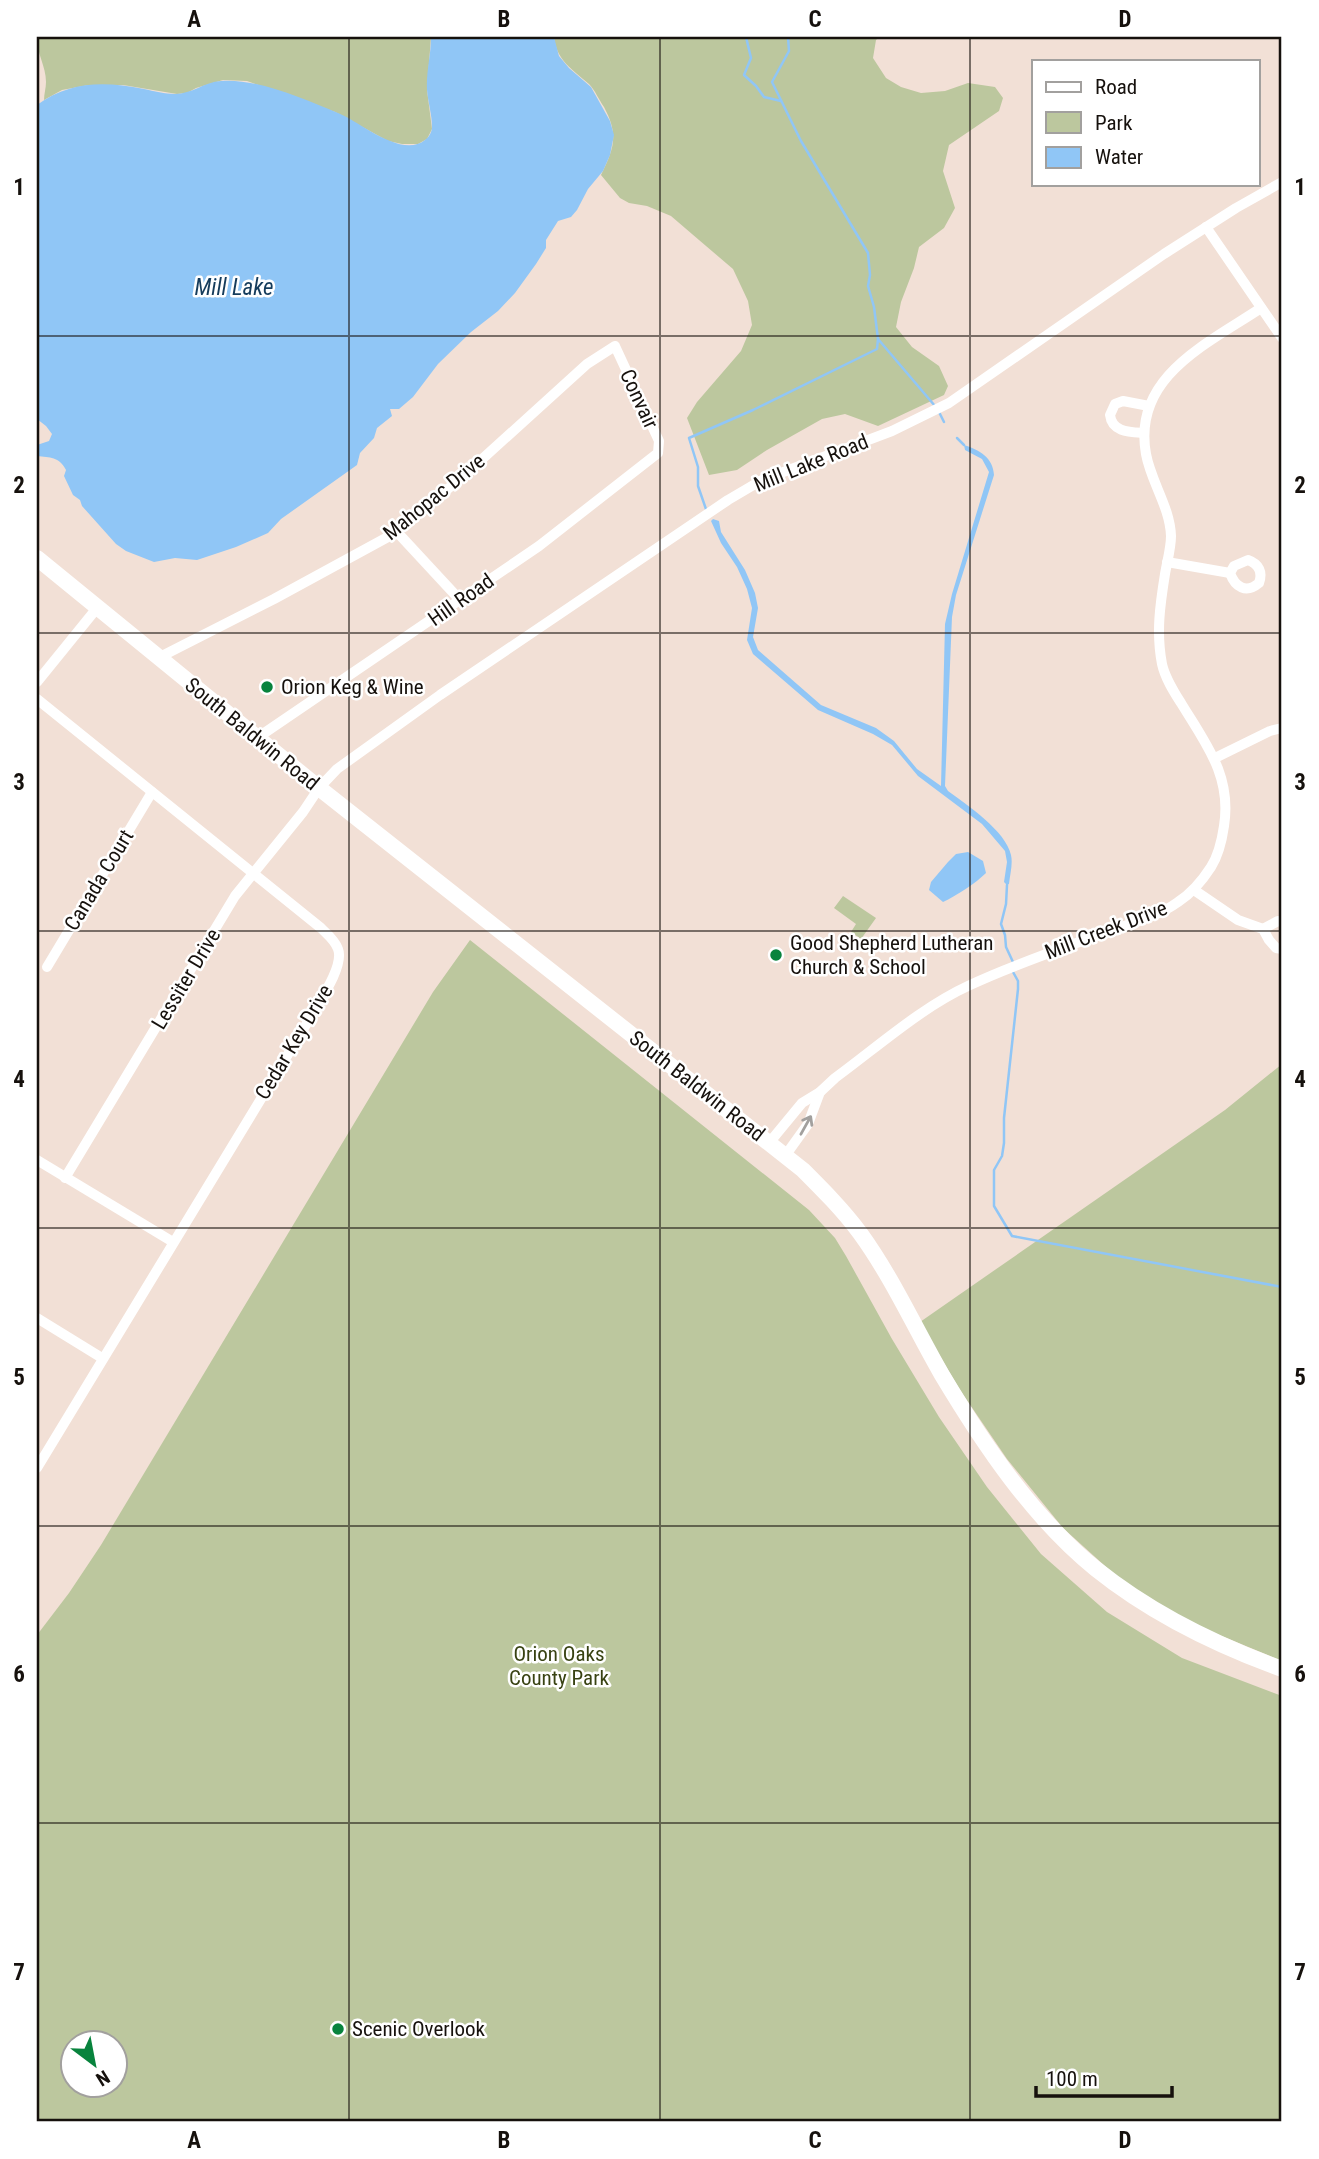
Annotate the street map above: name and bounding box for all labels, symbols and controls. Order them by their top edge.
text: A [187,6,201,33]
text: B [498,6,510,33]
text: C [808,6,822,33]
text: D [1119,6,1132,33]
legend [1032,60,1260,186]
text: Road [1095,75,1137,99]
text: Park [1095,111,1133,135]
text: Water [1095,145,1143,169]
text: 1 [13,174,25,201]
text: 1 [1294,174,1306,201]
water label: Mill Lake [194,274,274,301]
street label: Convair [615,366,663,432]
street label: Mill Lake Road [750,429,872,497]
street label: Mahopac Drive [378,449,490,545]
text: 2 [13,472,25,499]
text: 2 [1294,472,1306,499]
street label: Hill Road [424,569,498,631]
street label: South Baldwin Road [180,673,324,795]
place label: Orion Keg & Wine [281,675,424,699]
marker: Orion Keg & Wine [259,679,275,695]
text: 3 [13,769,25,796]
text: 3 [1294,769,1306,796]
street label: Canada Court [60,825,138,935]
street label: Mill Creek Drive [1041,896,1171,964]
street label: Lessiter Drive [147,924,225,1034]
place label: Good Shepherd Lutheran Church & School [790,931,994,979]
marker: Good Shepherd Lutheran Church & School [768,947,784,963]
street label: Cedar Key Drive [250,980,338,1104]
street label: South Baldwin Road [625,1026,769,1146]
text: 4 [13,1066,25,1093]
text: 4 [1294,1066,1306,1093]
one-way arrow [799,1116,813,1136]
text: 5 [13,1364,25,1391]
text: 5 [1294,1364,1306,1391]
park label: Orion Oaks County Park [509,1642,610,1690]
text: 6 [13,1661,25,1688]
text: 6 [1294,1661,1306,1688]
text: 7 [13,1959,25,1986]
text: 7 [1294,1959,1306,1986]
place label: Scenic Overlook [352,2017,486,2041]
marker: Scenic Overlook [330,2021,346,2037]
north arrow [60,2030,130,2100]
scale bar [1036,2054,1172,2098]
text: N [92,2065,114,2091]
text: 100 m [1046,2067,1098,2091]
text: A [187,2127,201,2154]
text: B [498,2127,510,2154]
text: C [808,2127,822,2154]
text: D [1119,2127,1132,2154]

